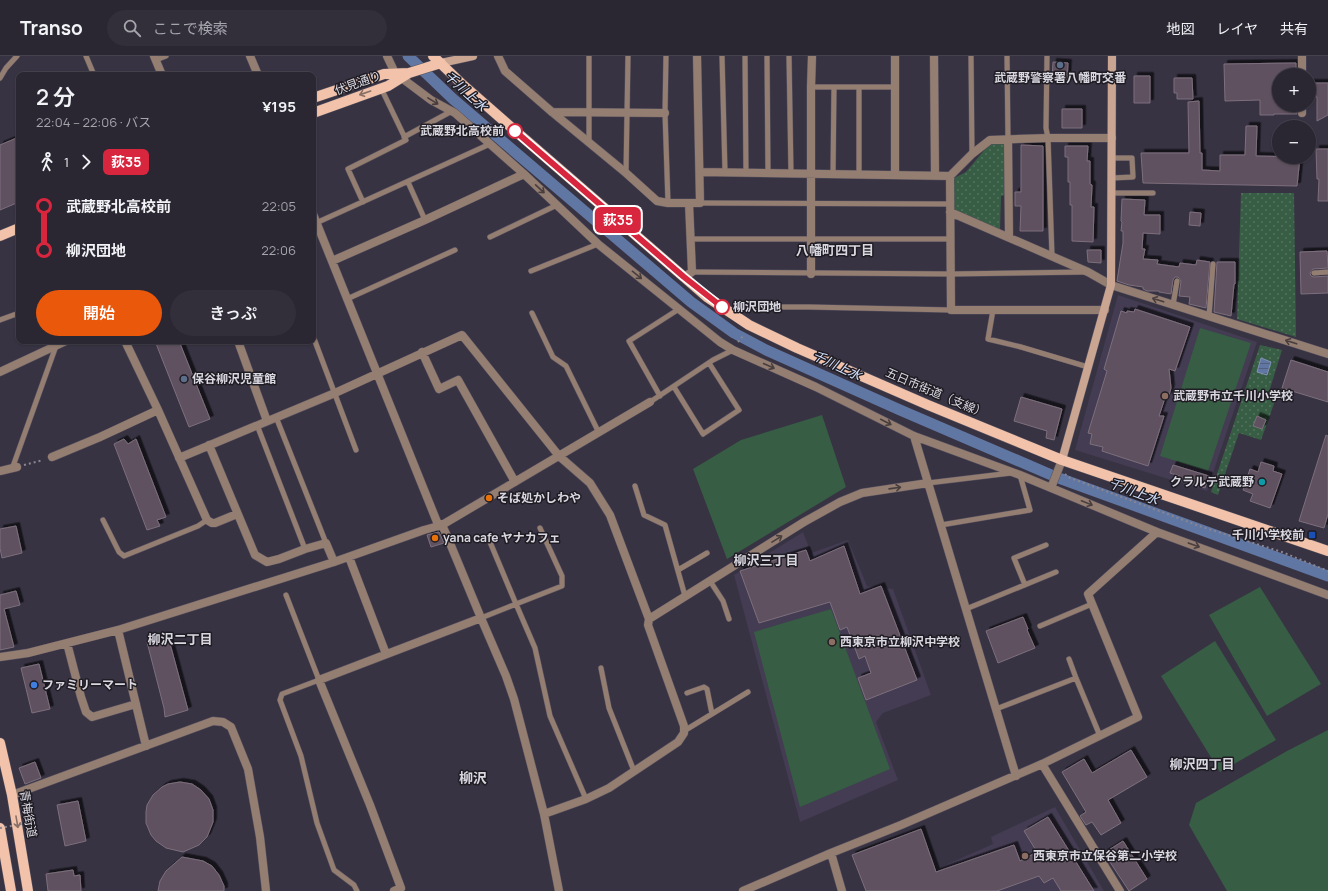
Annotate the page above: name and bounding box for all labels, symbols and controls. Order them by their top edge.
search box [107,10,387,46]
text: Transo [20,15,83,41]
icon: search [121,17,143,39]
text: ここで検索 [153,18,228,39]
text: 地図 [1166,19,1194,38]
text: レイヤ [1216,19,1258,38]
text: 共有 [1280,19,1308,38]
marker: 武蔵野警察署八幡町交番 [1055,60,1065,70]
street label: 伏見通り [332,66,383,99]
water label: 千川上水 [441,67,493,116]
map controls [1272,68,1316,164]
button: + [1272,68,1316,112]
place label: 武蔵野警察署八幡町交番 [994,69,1127,86]
text: 2 分 [36,82,75,112]
one-way arrow [360,90,372,98]
text: ¥195 [262,96,296,117]
one-way arrow [427,97,439,105]
text: 22:04 – 22:06 · バス [36,113,151,131]
button: − [1272,120,1316,164]
place label: 武蔵野北高校前 [420,122,504,139]
marker: 武蔵野北高校前 [507,123,523,139]
icon: walk [36,151,58,173]
icon: forward [75,151,97,173]
text: 荻35 [111,152,141,171]
text: 1 [64,153,69,171]
one-way arrow [535,184,545,194]
text: 武蔵野北高校前 [66,196,171,217]
text: 22:05 [262,197,296,215]
line badge: 荻35 [595,207,641,233]
text: 荻35 [603,210,633,229]
text: 柳沢団地 [66,240,126,261]
text: 22:06 [261,241,296,259]
district label: 八幡町四丁目 [796,241,874,259]
one-way arrow [632,270,642,279]
button: 開始 [36,290,162,336]
button: きっぷ [170,290,296,336]
one-way arrow [1152,296,1165,303]
place label: 柳沢団地 [733,298,781,315]
marker: 柳沢団地 [714,299,730,315]
one-way arrow [1285,338,1297,346]
water label: 千川上水 [810,346,866,385]
one-way arrow [762,362,774,370]
street label: 五日市街道（支線） [883,364,989,421]
place label: 保谷柳沢児童館 [192,370,276,387]
marker: 保谷柳沢児童館 [179,374,189,384]
place label: 武蔵野市立千川小学校 [1173,387,1293,404]
marker: 武蔵野市立千川小学校 [1160,391,1170,401]
one-way arrow [880,419,892,426]
place label: クラルテ武蔵野 [1170,473,1254,490]
water label: 千川上水 [1106,474,1163,509]
marker: クラルテ武蔵野 [1257,477,1267,487]
one-way arrow [888,484,901,492]
place label: そば処かしわや [497,489,581,506]
marker: そば処かしわや [484,493,494,503]
one-way arrow [1081,499,1093,507]
place label: 千川小学校前 [1232,526,1304,543]
place label: yana cafe ヤナカフェ [443,529,561,546]
marker: 千川小学校前 [1307,530,1317,540]
marker: yana cafe ヤナカフェ [430,533,440,543]
one-way arrow [772,534,783,543]
one-way arrow [1188,542,1200,550]
district label: 柳沢三丁目 [733,551,799,569]
district label: 柳沢二丁目 [147,630,213,648]
place label: 西東京市立柳沢中学校 [840,633,960,650]
marker: 西東京市立柳沢中学校 [827,637,837,647]
place label: ファミリーマート [42,676,138,693]
marker: ファミリーマート [29,680,39,690]
district label: 柳沢四丁目 [1169,755,1235,773]
district label: 柳沢 [459,768,487,787]
street label: 青梅街道 [16,789,41,839]
one-way arrow [13,815,21,828]
place label: 西東京市立保谷第二小学校 [1033,847,1177,864]
marker: 西東京市立保谷第二小学校 [1020,851,1030,861]

